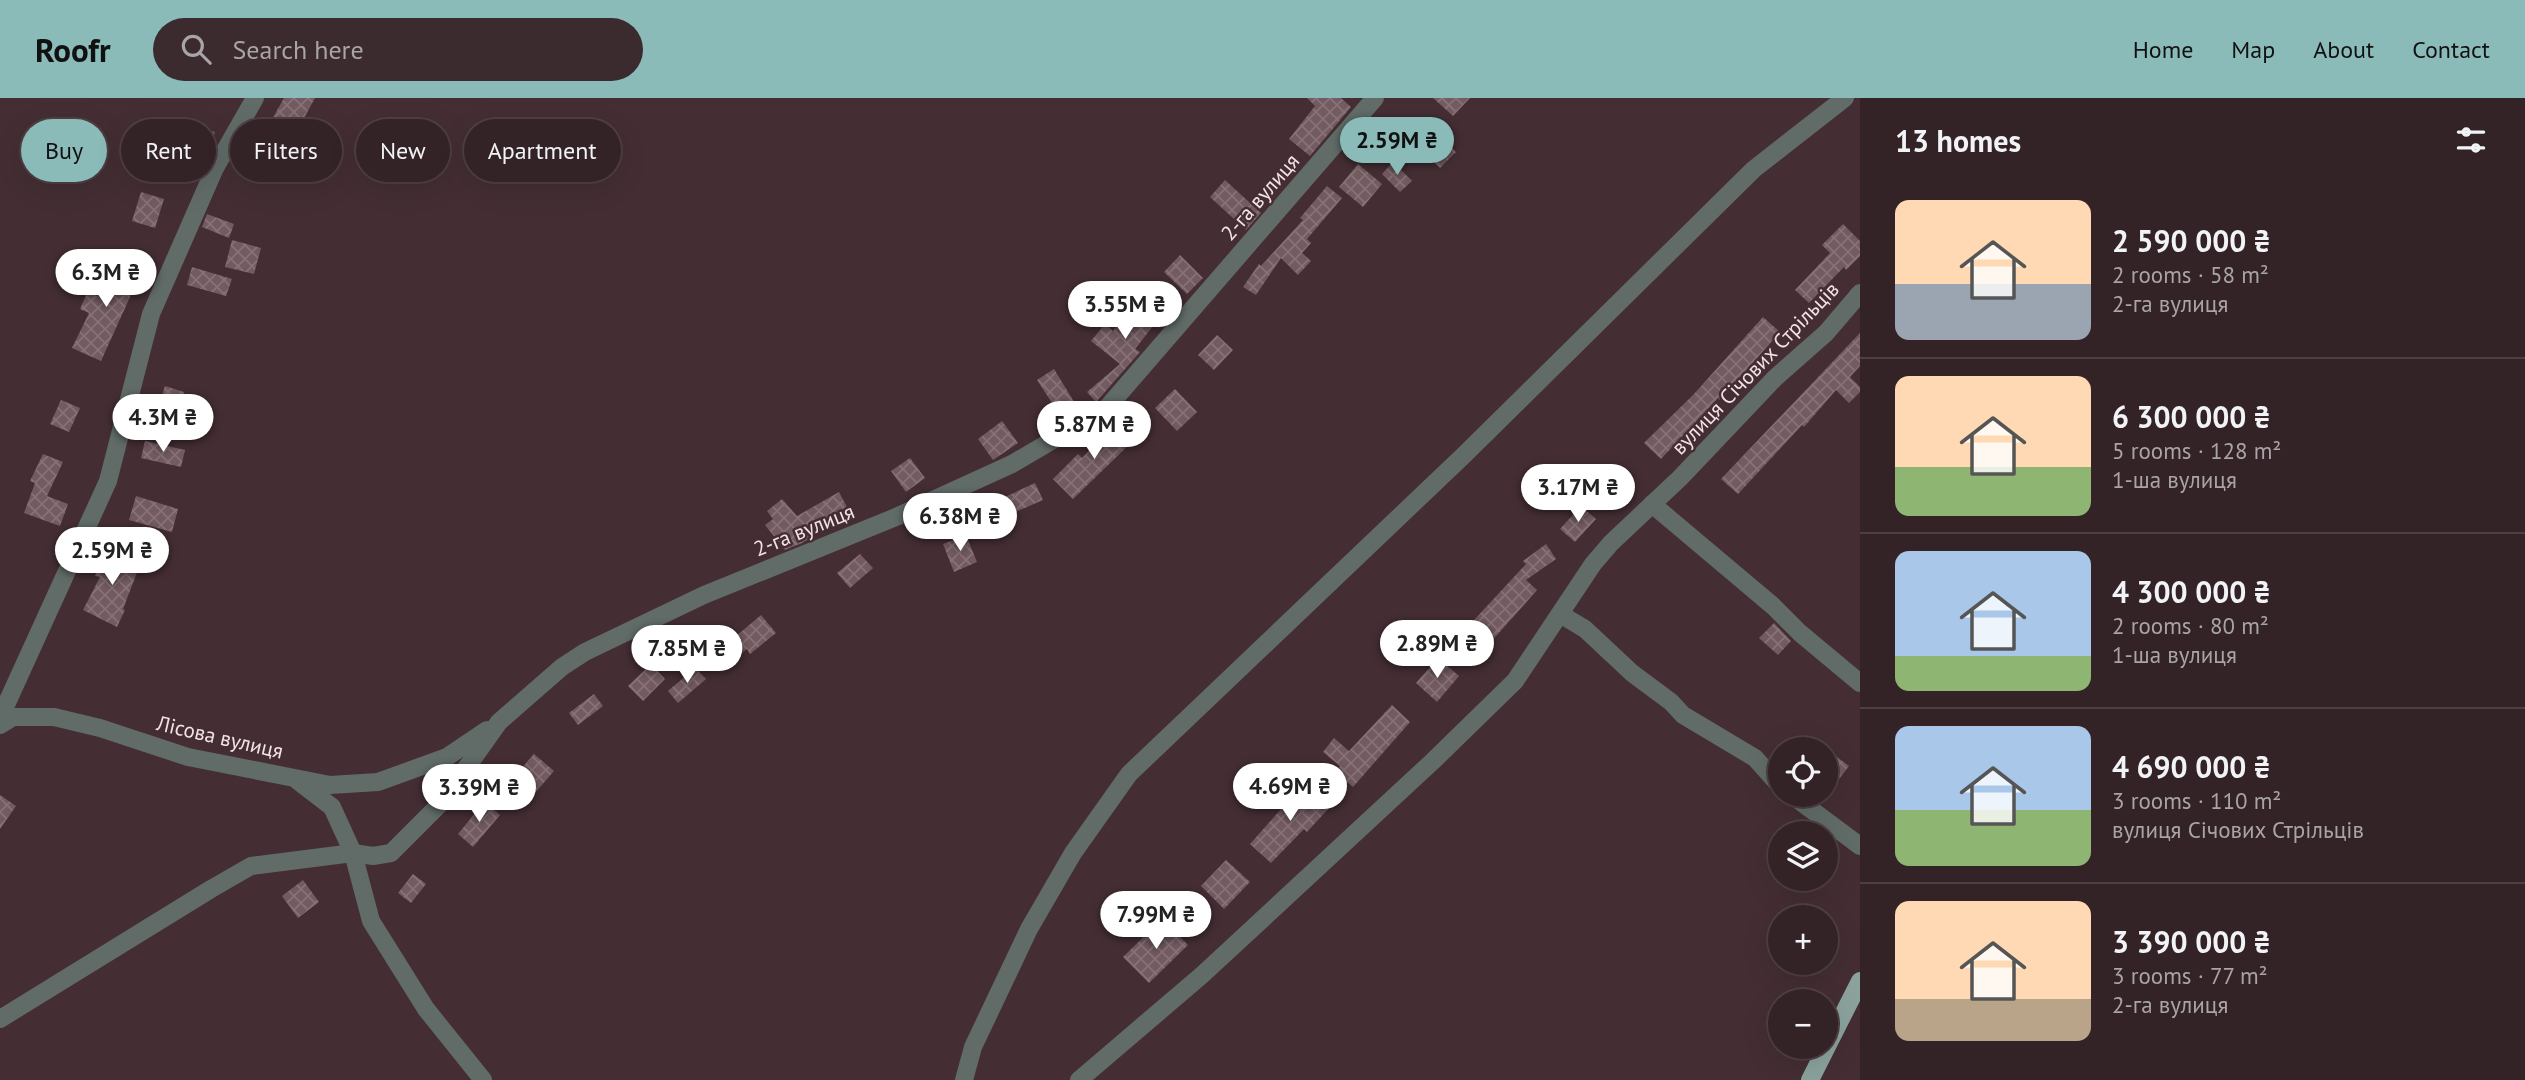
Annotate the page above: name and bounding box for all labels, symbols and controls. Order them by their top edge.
search box [153,18,643,81]
text: Roofr [35,28,111,71]
icon: search [177,30,215,68]
text: Search here [233,33,364,66]
text: Home [2133,34,2193,65]
text: Map [2231,34,2275,65]
text: About [2313,34,2374,65]
text: Contact [2412,34,2490,65]
pin: 2.59M ₴ [1332,118,1462,177]
chip: Buy [21,119,107,182]
chip: Rent [121,119,216,182]
chip: Filters [230,119,342,182]
chip: New [356,119,450,182]
chip: Apartment [464,119,621,182]
text: 13 homes [1895,121,2021,160]
icon: filters [2452,121,2490,159]
text: 2.59M ₴ [1356,125,1438,154]
street label: 2-га вулиця [1215,148,1305,246]
text: 2 590 000 ₴ [2112,221,2271,260]
icon: home [1951,228,2035,312]
pin: 6.3M ₴ [49,250,163,309]
text: 6.3M ₴ [71,257,141,286]
text: 2 rooms · 58 m² [2112,260,2269,289]
street label: вулиця Січових Стрільців [1665,276,1845,460]
pin: 3.55M ₴ [1060,282,1190,341]
text: 3.55M ₴ [1084,289,1166,318]
text: 2-га вулиця [2112,289,2228,318]
pin: 4.3M ₴ [106,394,220,454]
text: 6 300 000 ₴ [2112,397,2271,436]
text: 4.3M ₴ [128,402,198,431]
pin: 5.87M ₴ [1029,402,1159,461]
icon: home [1951,404,2035,488]
text: 5.87M ₴ [1053,409,1135,438]
text: 5 rooms · 128 m² [2112,436,2281,465]
pin: 3.17M ₴ [1513,464,1643,524]
text: 1-ша вулиця [2112,465,2237,494]
text: 3.17M ₴ [1537,472,1619,501]
pin: 6.38M ₴ [895,494,1025,553]
street label: 2-га вулиця [750,498,858,562]
text: 6.38M ₴ [919,501,1001,530]
pin: 2.59M ₴ [47,528,177,587]
text: 2.59M ₴ [71,535,153,564]
text: 4 300 000 ₴ [2112,572,2271,611]
icon: home [1951,579,2035,663]
text: 2 rooms · 80 m² [2112,611,2269,640]
pin: 2.89M ₴ [1372,620,1502,680]
pin: 7.85M ₴ [622,626,752,685]
text: 2.89M ₴ [1396,628,1478,657]
text: 7.85M ₴ [647,633,727,662]
text: 1-ша вулиця [2112,640,2237,669]
street label: Лісова вулиця [153,709,286,765]
map controls [1768,737,1838,1059]
button: locate [1768,737,1838,807]
text: 4 690 000 ₴ [2112,747,2271,786]
icon: home [1951,754,2035,838]
pin: 3.39M ₴ [414,764,544,824]
pin: 4.69M ₴ [1225,764,1355,823]
text: 4.69M ₴ [1249,771,1331,800]
text: 3.39M ₴ [438,772,520,801]
text: 3 rooms · 110 m² [2112,786,2281,815]
text: вулиця Січових Стрільців [2112,815,2364,844]
button: layers [1768,821,1838,891]
pin: 7.99M ₴ [1091,892,1221,951]
text: 7.99M ₴ [1116,899,1196,928]
button: + [1768,905,1838,975]
text: 3 390 000 ₴ [2112,922,2271,961]
icon: home [1951,929,2035,1013]
text: 3 rooms · 77 m² [2112,961,2268,990]
button: − [1768,989,1838,1059]
text: 2-га вулиця [2112,990,2228,1019]

